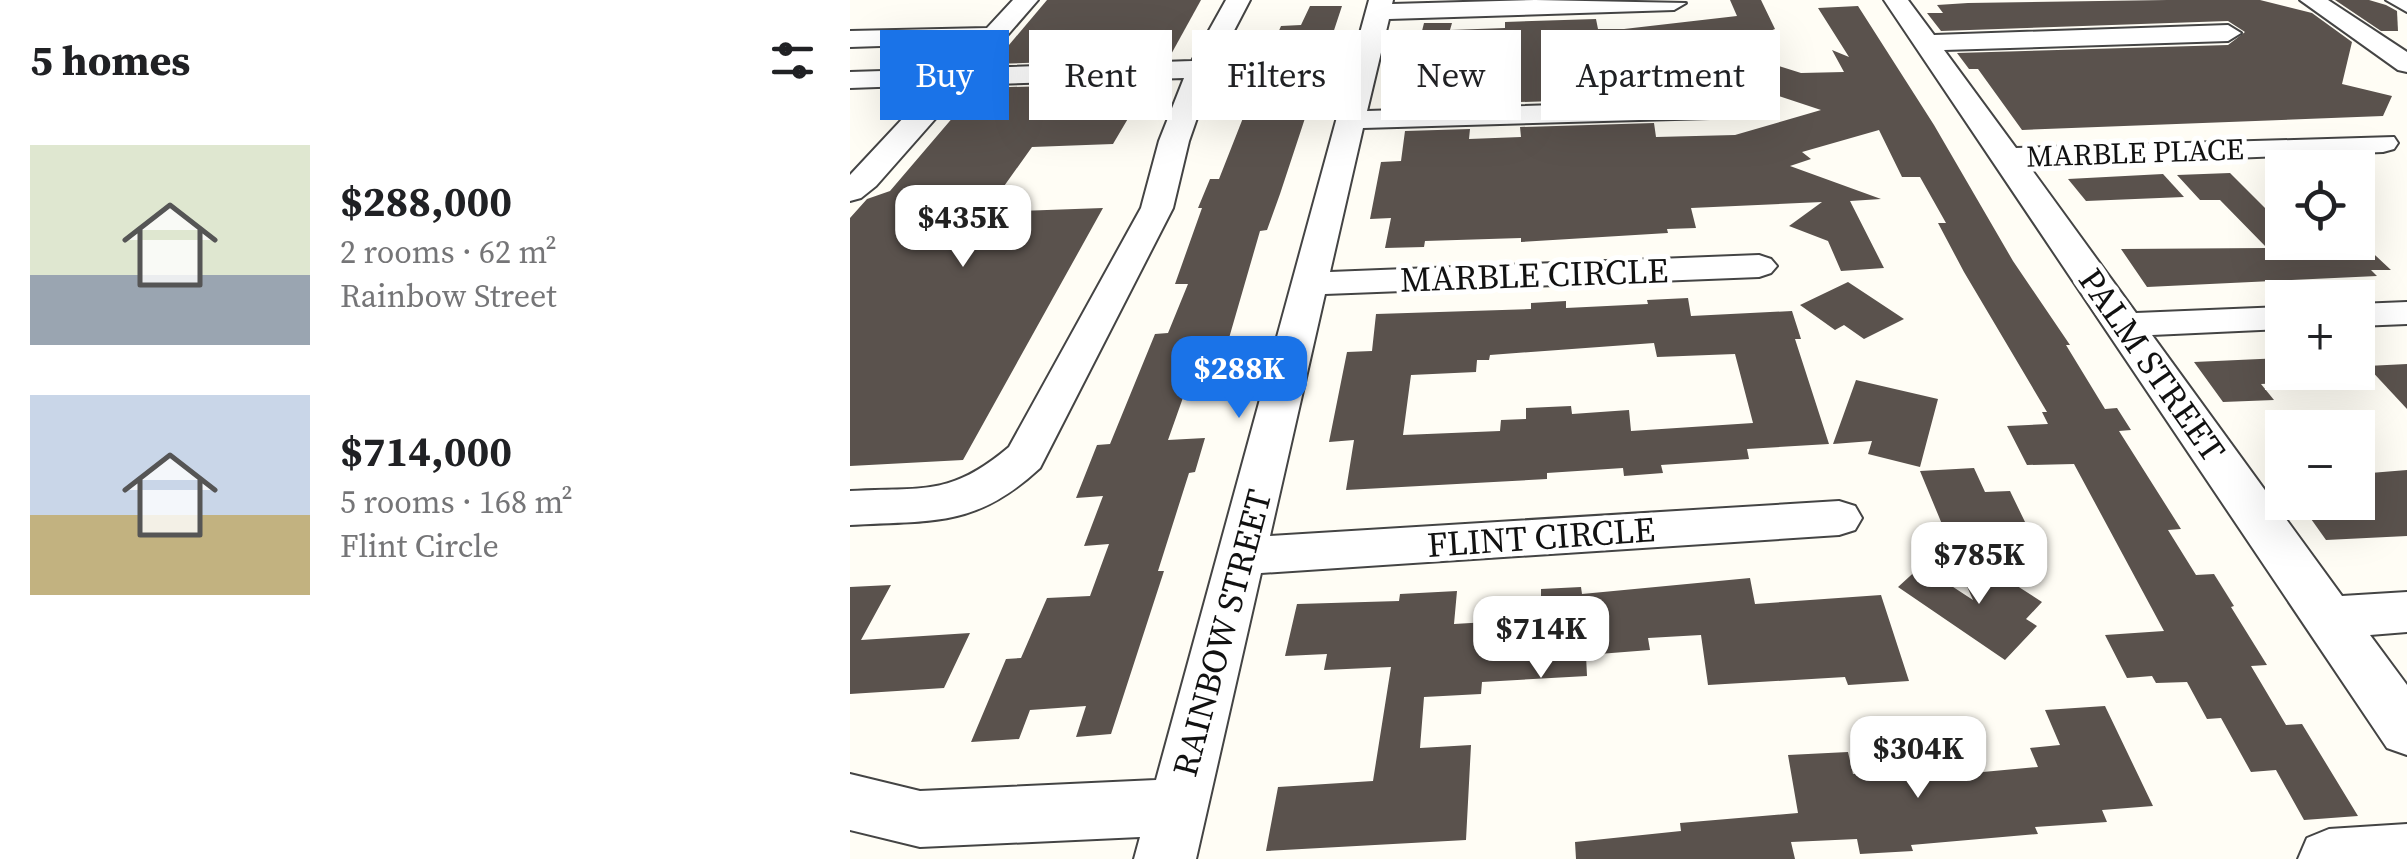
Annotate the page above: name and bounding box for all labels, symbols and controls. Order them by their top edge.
chip: Buy [880,30,1009,120]
chip: Rent [1029,30,1172,120]
chip: Filters [1192,30,1361,120]
chip: New [1381,30,1521,120]
chip: Apartment [1541,30,1780,120]
text: 5 homes [30,31,190,89]
icon: filters [765,33,820,88]
street label: MARBLE PLACE [2025,128,2245,177]
map controls [2265,150,2375,520]
button: locate [2265,150,2375,260]
text: $288,000 [340,172,512,230]
icon: home [110,185,230,305]
pin: $435K [893,185,1033,270]
text: $435K [917,195,1009,239]
text: 2 rooms · 62 m² [340,230,557,274]
street label: MARBLE CIRCLE [1399,246,1669,304]
street label: PALM STREET [2067,258,2237,472]
text: Rainbow Street [340,274,557,318]
button: + [2265,280,2375,390]
pin: $288K [1169,336,1309,421]
text: $288K [1193,346,1285,390]
button: − [2265,410,2375,520]
text: $714,000 [340,422,512,480]
icon: home [110,435,230,555]
text: 5 rooms · 168 m² [340,480,573,524]
street label: RAINBOW STREET [1161,484,1283,782]
street label: FLINT CIRCLE [1426,505,1656,569]
pin: $785K [1909,522,2049,607]
text: Flint Circle [340,524,499,568]
text: $785K [1933,532,2025,576]
pin: $714K [1471,596,1611,681]
text: $714K [1495,606,1587,650]
pin: $304K [1848,716,1988,801]
text: $304K [1872,726,1964,770]

